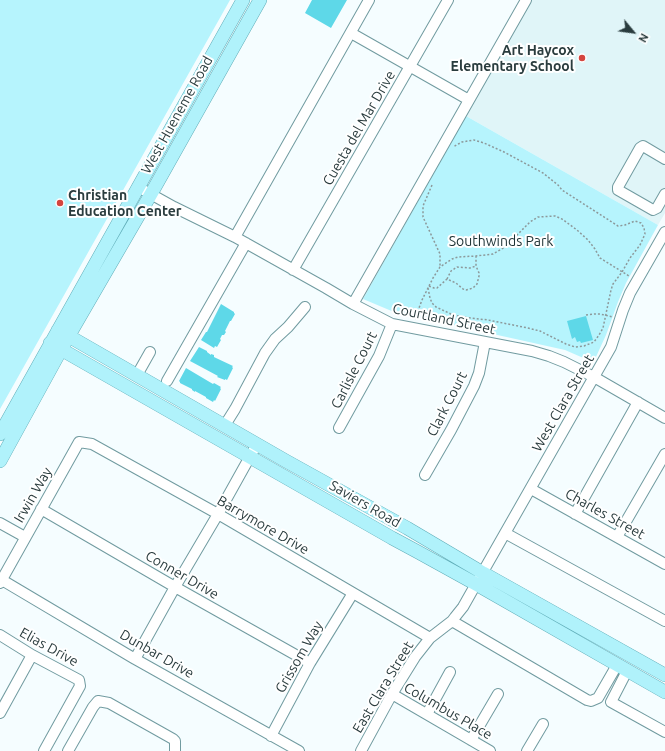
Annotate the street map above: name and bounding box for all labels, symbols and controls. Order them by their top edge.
north arrow [613,12,653,52]
text: N [636,31,651,44]
place label: Art Haycox Elementary School [451,42,574,74]
street label: West Hueneme Road [138,53,216,177]
marker: Art Haycox Elementary School [577,53,587,63]
street label: Cuesta del Mar Drive [319,68,399,188]
place label: Christian Education Center [68,187,182,220]
marker: Christian Education Center [55,198,65,208]
park label: Southwinds Park [449,233,553,249]
street label: Courtland Street [391,300,497,338]
street label: Carlisle Court [327,329,381,411]
street label: West Clara Street [528,351,598,455]
street label: Clark Court [423,369,471,439]
street label: Irwin Way [10,464,56,526]
street label: Saviers Road [326,477,404,531]
street label: Charles Street [562,485,648,543]
street label: Barrymore Drive [214,492,312,558]
street label: Conner Drive [142,547,222,603]
street label: Grissom Way [272,618,326,696]
street label: Elias Drive [17,624,81,670]
street label: Dunbar Drive [117,626,197,682]
street label: East Clara Street [349,638,417,736]
street label: Columbus Place [401,679,495,743]

